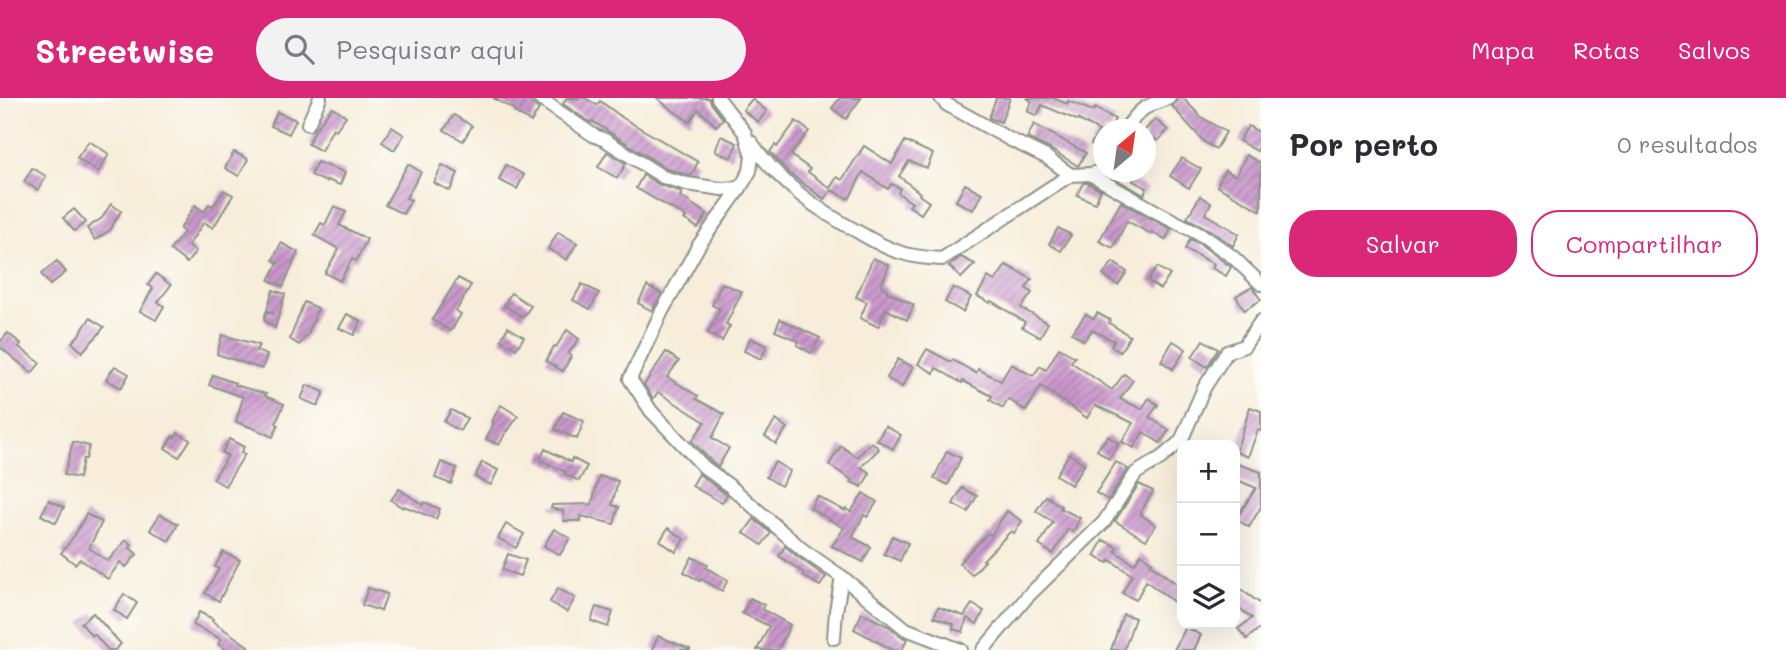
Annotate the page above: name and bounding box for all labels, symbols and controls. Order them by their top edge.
search box [256,18,746,81]
text: Streetwise [35,28,214,71]
icon: search [280,30,318,68]
text: Pesquisar aqui [336,32,525,66]
text: Mapa [1471,34,1535,65]
text: Rotas [1573,34,1640,65]
text: Salvos [1678,34,1751,65]
north arrow [1093,119,1156,182]
text: Por perto [1289,124,1438,164]
text: 0 resultados [1617,129,1758,159]
button: Salvar [1289,210,1517,277]
button: Compartilhar [1531,210,1758,277]
map controls [1177,440,1240,629]
button: + [1177,440,1240,503]
button: − [1177,503,1240,566]
button: layers [1177,566,1240,629]

